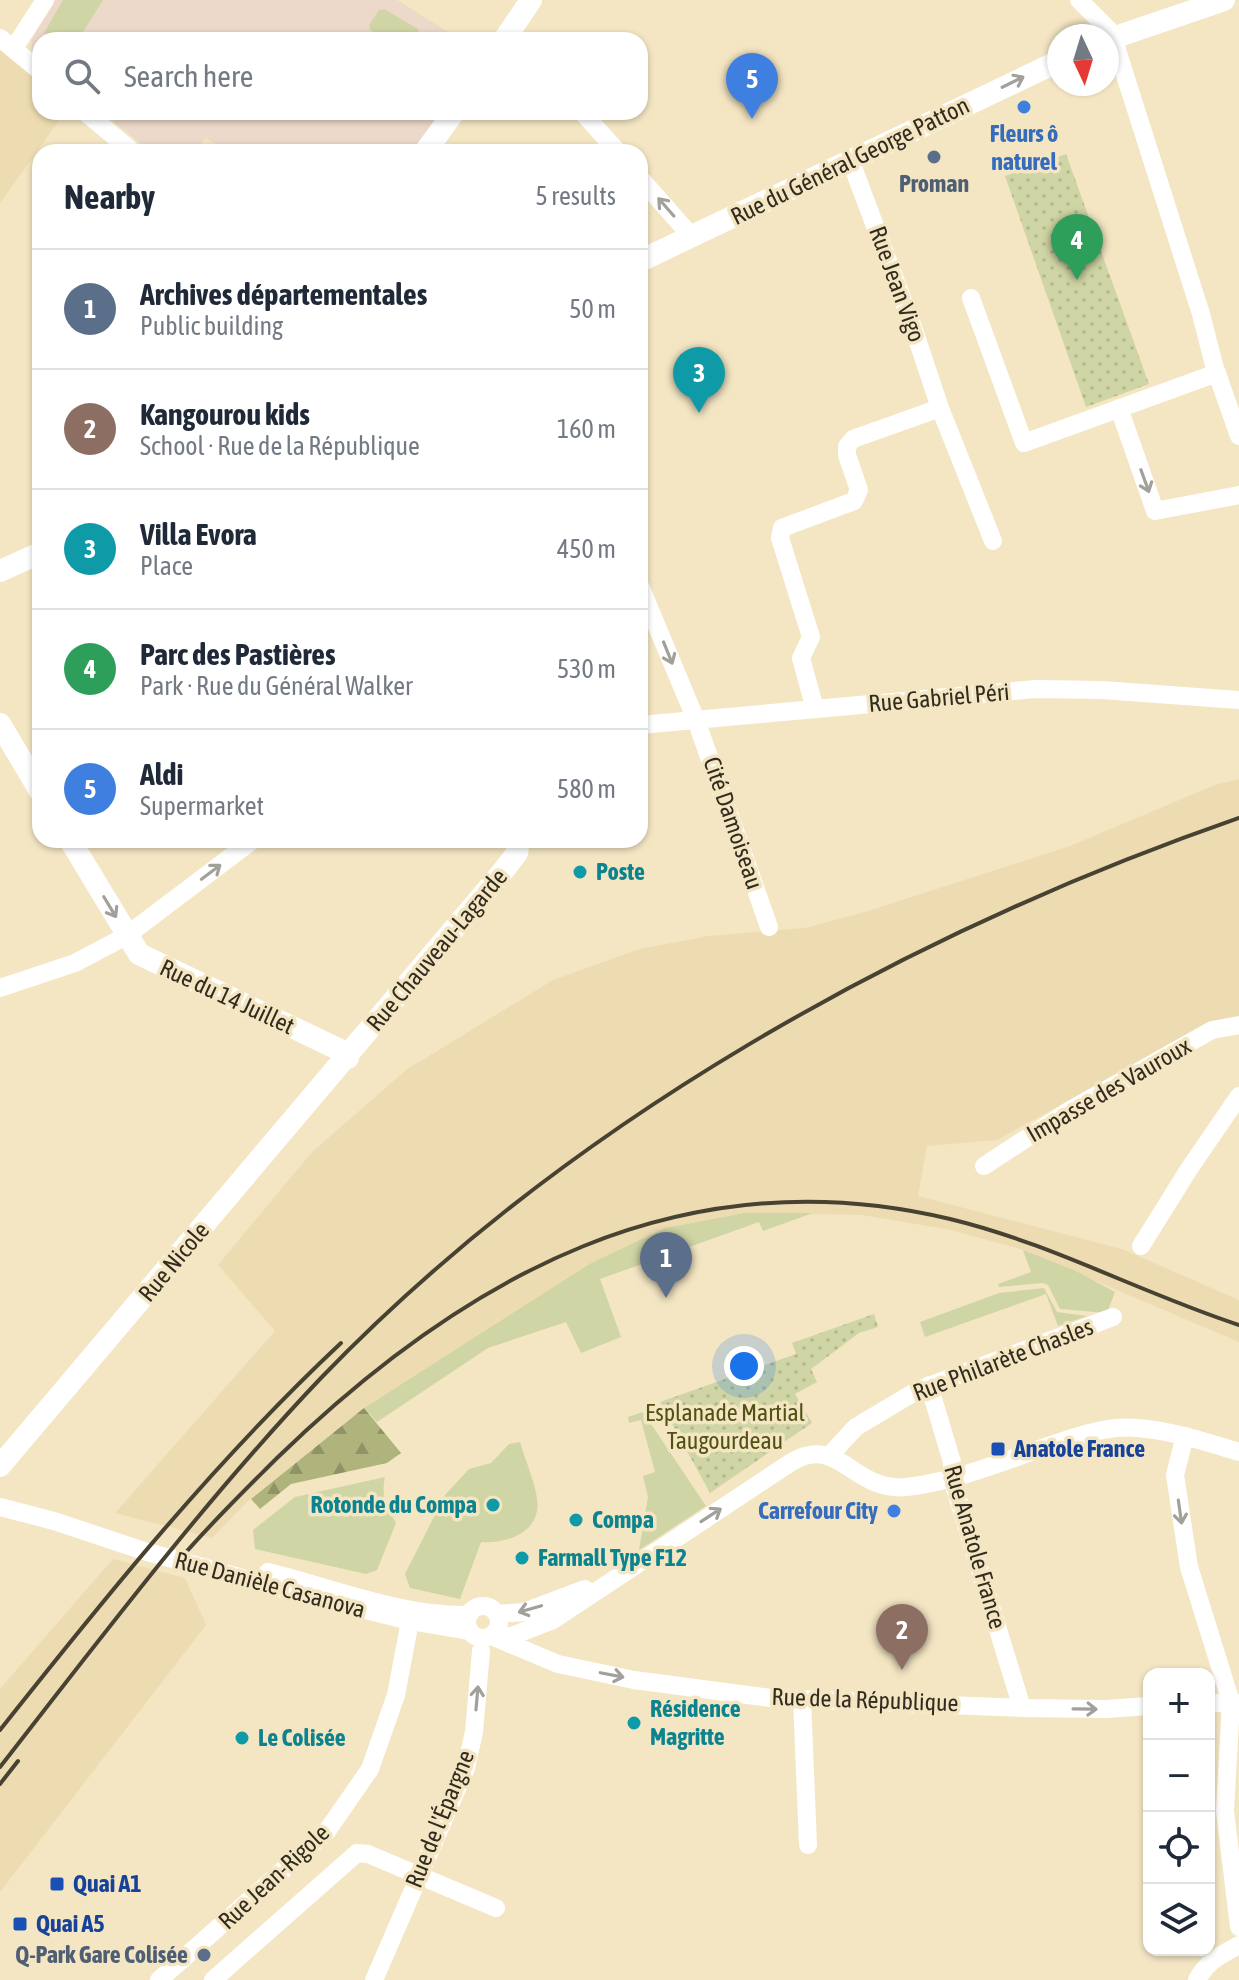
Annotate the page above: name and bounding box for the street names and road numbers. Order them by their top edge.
street label: Rue du Général George Patton [726,91,973,230]
street label: Rue Jean Vigo [864,222,931,345]
street label: Rue Gabriel Péri [867,678,1010,717]
street label: Cité Damoiseau [698,753,769,892]
street label: Rue Chauveau-Lagarde [361,863,512,1036]
street label: Rue du 14 Juillet [156,954,299,1039]
street label: Impasse des Vauroux [1022,1032,1196,1147]
street label: Rue Nicole [133,1217,214,1307]
street label: Rue Philarète Chasles [909,1313,1097,1406]
street label: Rue Anatole France [939,1462,1012,1632]
street label: Rue Danièle Casanova [172,1546,368,1623]
street label: Rue de la République [771,1683,959,1716]
street label: Rue de l'Épargne [400,1746,479,1891]
street label: Rue Jean-Rigole [213,1819,334,1935]

